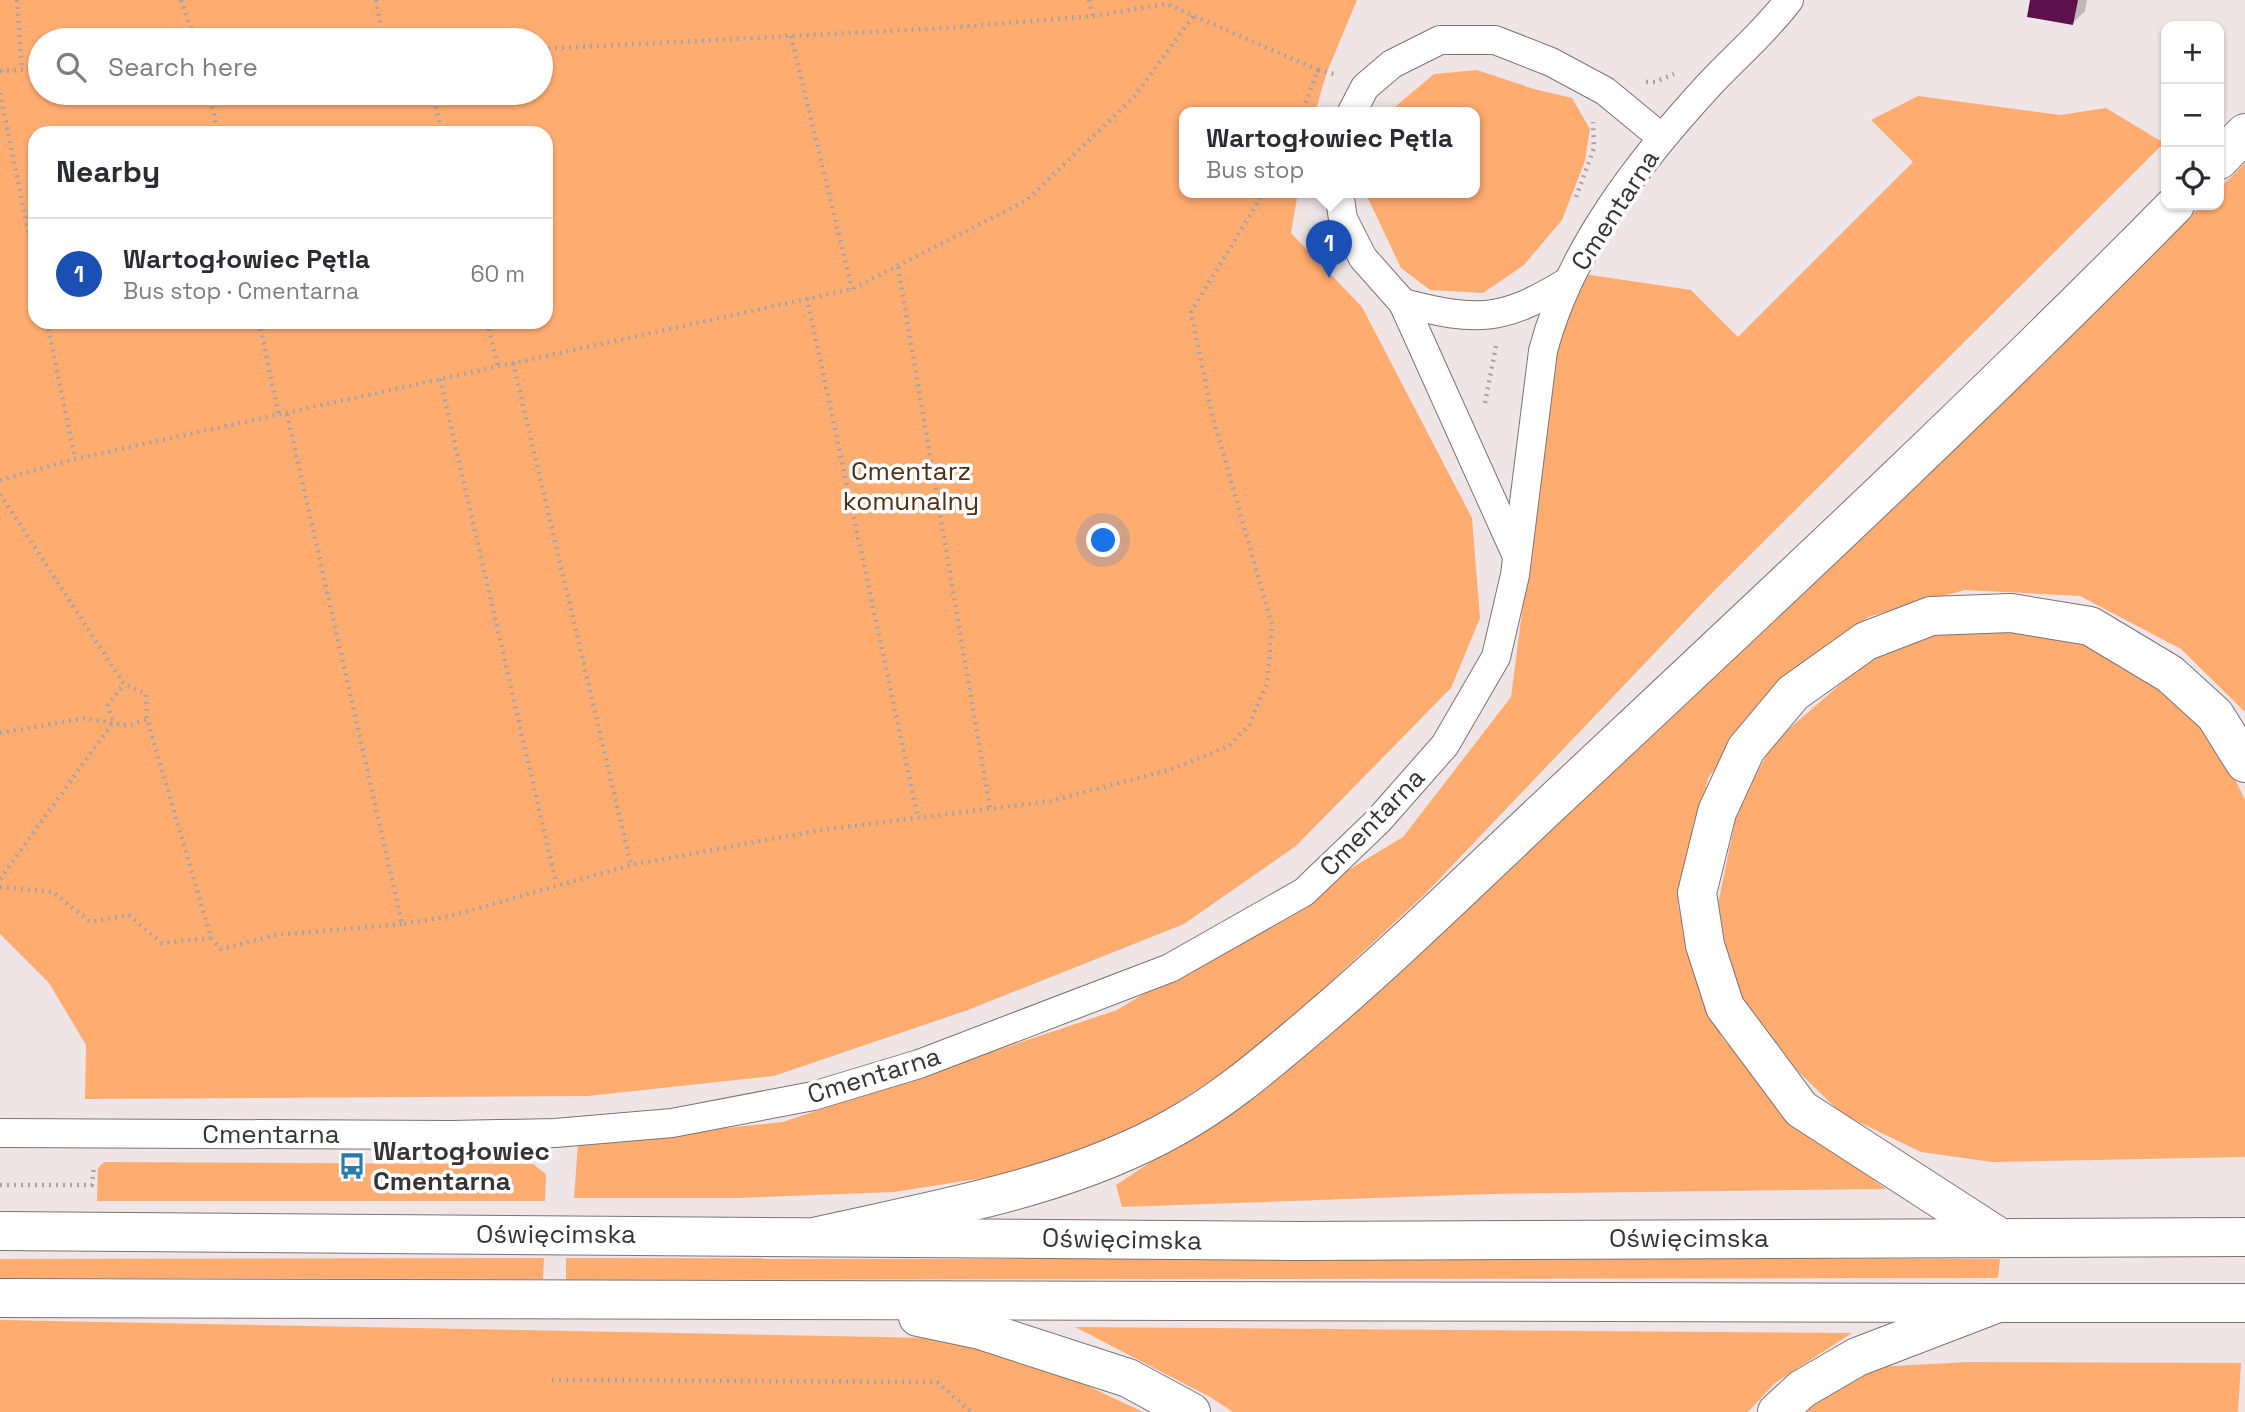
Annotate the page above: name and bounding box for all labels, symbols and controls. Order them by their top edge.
map controls [2161,21,2224,210]
button: + [2161,21,2224,84]
search box [28,28,553,105]
icon: search [52,48,90,86]
text: Search here [108,50,258,84]
button: − [2161,84,2224,147]
popup [1179,107,1480,198]
text: Wartogłowiec Pętla [1206,121,1453,155]
street label: Cmentarna [1563,143,1667,277]
button: locate [2161,147,2224,210]
text: Nearby [56,152,160,191]
text: Bus stop [1206,155,1304,185]
pin: 1 [1306,220,1352,278]
text: Wartogłowiec Pętla [123,242,370,276]
text: 1 [74,259,84,289]
text: 60 m [470,259,525,289]
text: Bus stop · Cmentarna [123,276,359,306]
park label: Cmentarz komunalny [843,454,979,518]
your location [1086,523,1120,557]
street label: Cmentarna [1312,761,1432,883]
street label: Cmentarna [803,1039,945,1111]
street label: Cmentarna [202,1117,340,1151]
place label: Wartogłowiec Cmentarna [373,1134,550,1198]
bus stop icon: Wartogłowiec Cmentarna [337,1151,367,1181]
street label: Oświęcimska [476,1217,636,1251]
street label: Oświęcimska [1042,1221,1202,1257]
street label: Oświęcimska [1609,1221,1769,1255]

